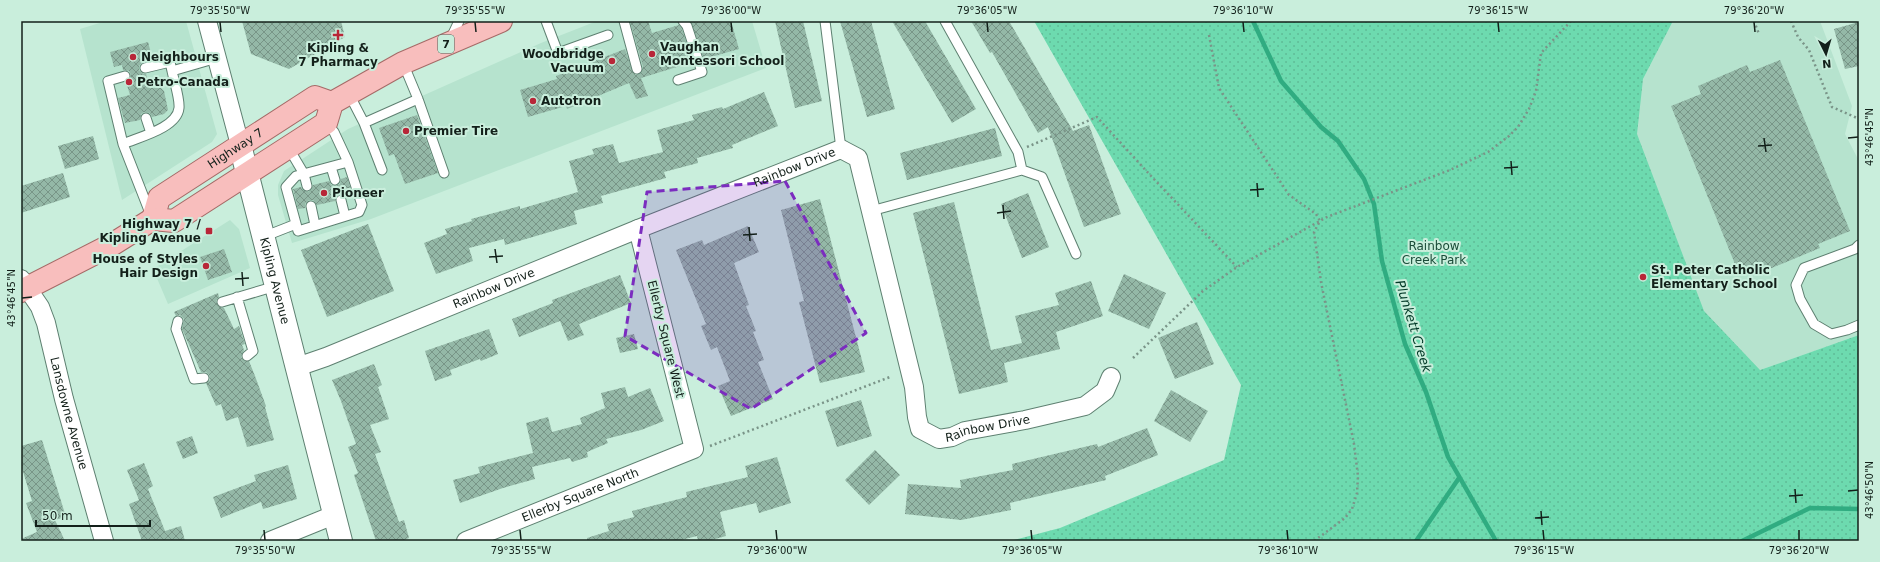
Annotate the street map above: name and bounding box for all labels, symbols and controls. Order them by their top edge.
text: 79°35'50"W [190,5,250,16]
text: 79°35'55"W [445,5,505,16]
text: 79°36'00"W [701,5,761,16]
text: 79°36'05"W [957,5,1017,16]
text: 79°36'10"W [1213,5,1273,16]
text: 79°36'15"W [1468,5,1528,16]
text: 79°36'20"W [1724,5,1784,16]
marker: Kipling & 7 Pharmacy [333,30,343,40]
north arrow [1806,34,1846,74]
road number: 7 [438,35,454,53]
place label: Vaughan Montessori School [660,40,784,68]
place label: Kipling & 7 Pharmacy [298,41,378,69]
place label: Woodbridge Vacuum [522,47,604,75]
marker: Vaughan Montessori School [647,49,657,59]
place label: Neighbours [141,50,219,64]
marker: Neighbours [128,52,138,62]
marker: Woodbridge Vacuum [607,56,617,66]
text: N [1822,57,1832,70]
place label: Petro-Canada [137,75,229,89]
marker: Petro-Canada [124,77,134,87]
place label: Autotron [541,94,601,108]
marker: Autotron [528,96,538,106]
text: 43°46'45"N [1864,108,1875,166]
place label: Premier Tire [414,124,498,138]
street label: Highway 7 [205,125,266,172]
marker: Premier Tire [401,126,411,136]
street label: Rainbow Drive [751,145,837,190]
place label: Pioneer [332,186,384,200]
marker: Pioneer [319,188,329,198]
place label: Highway 7 / Kipling Avenue [99,217,202,245]
marker: Highway 7 / Kipling Avenue [204,226,214,236]
street label: Kipling Avenue [257,236,292,326]
park label: Rainbow Creek Park [1402,239,1466,267]
place label: House of Styles Hair Design [92,252,198,280]
marker: House of Styles Hair Design [201,261,211,271]
place label: St. Peter Catholic Elementary School [1651,263,1777,291]
street label: Rainbow Drive [451,265,537,311]
text: 43°46'45"N [6,269,17,327]
marker: St. Peter Catholic Elementary School [1638,272,1648,282]
water label: Plunkett Creek [1392,278,1435,375]
street label: Ellerby Square West [645,279,687,400]
street label: Lansdowne Avenue [47,355,91,471]
street label: Rainbow Drive [944,412,1031,445]
text: 43°46'50"N [1864,461,1875,519]
street label: Ellerby Square North [520,465,641,525]
scale bar [36,502,150,528]
text: 50 m [42,509,73,523]
text: 79°35'50"W [235,545,295,556]
text: 79°35'55"W [491,545,551,556]
text: 79°36'00"W [747,545,807,556]
text: 79°36'05"W [1002,545,1062,556]
text: 79°36'10"W [1258,545,1318,556]
text: 79°36'15"W [1514,545,1574,556]
text: 79°36'20"W [1769,545,1829,556]

